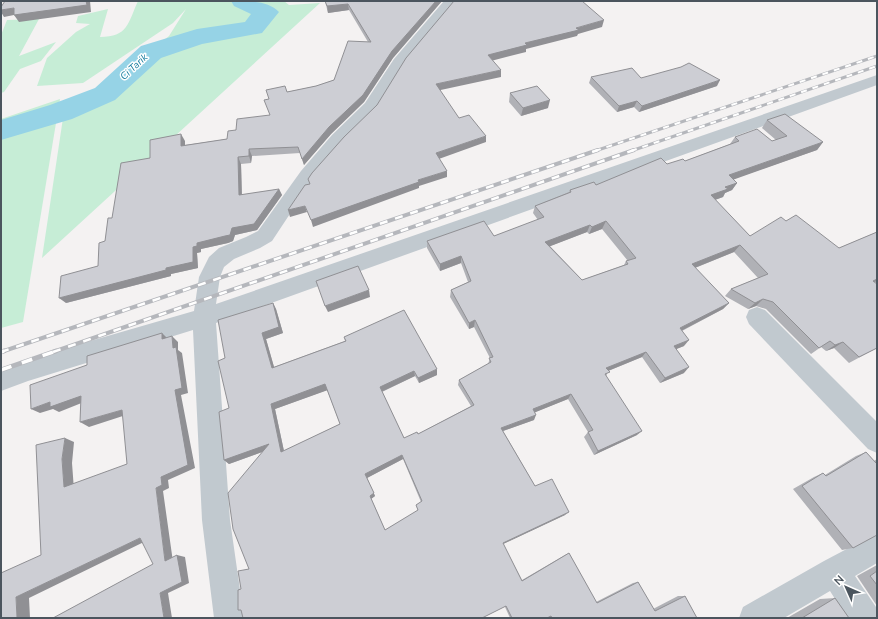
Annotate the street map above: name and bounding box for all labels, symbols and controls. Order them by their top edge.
water label: Ci Tarik [117,50,152,83]
north arrow [826,567,866,607]
text: N [831,572,847,588]

